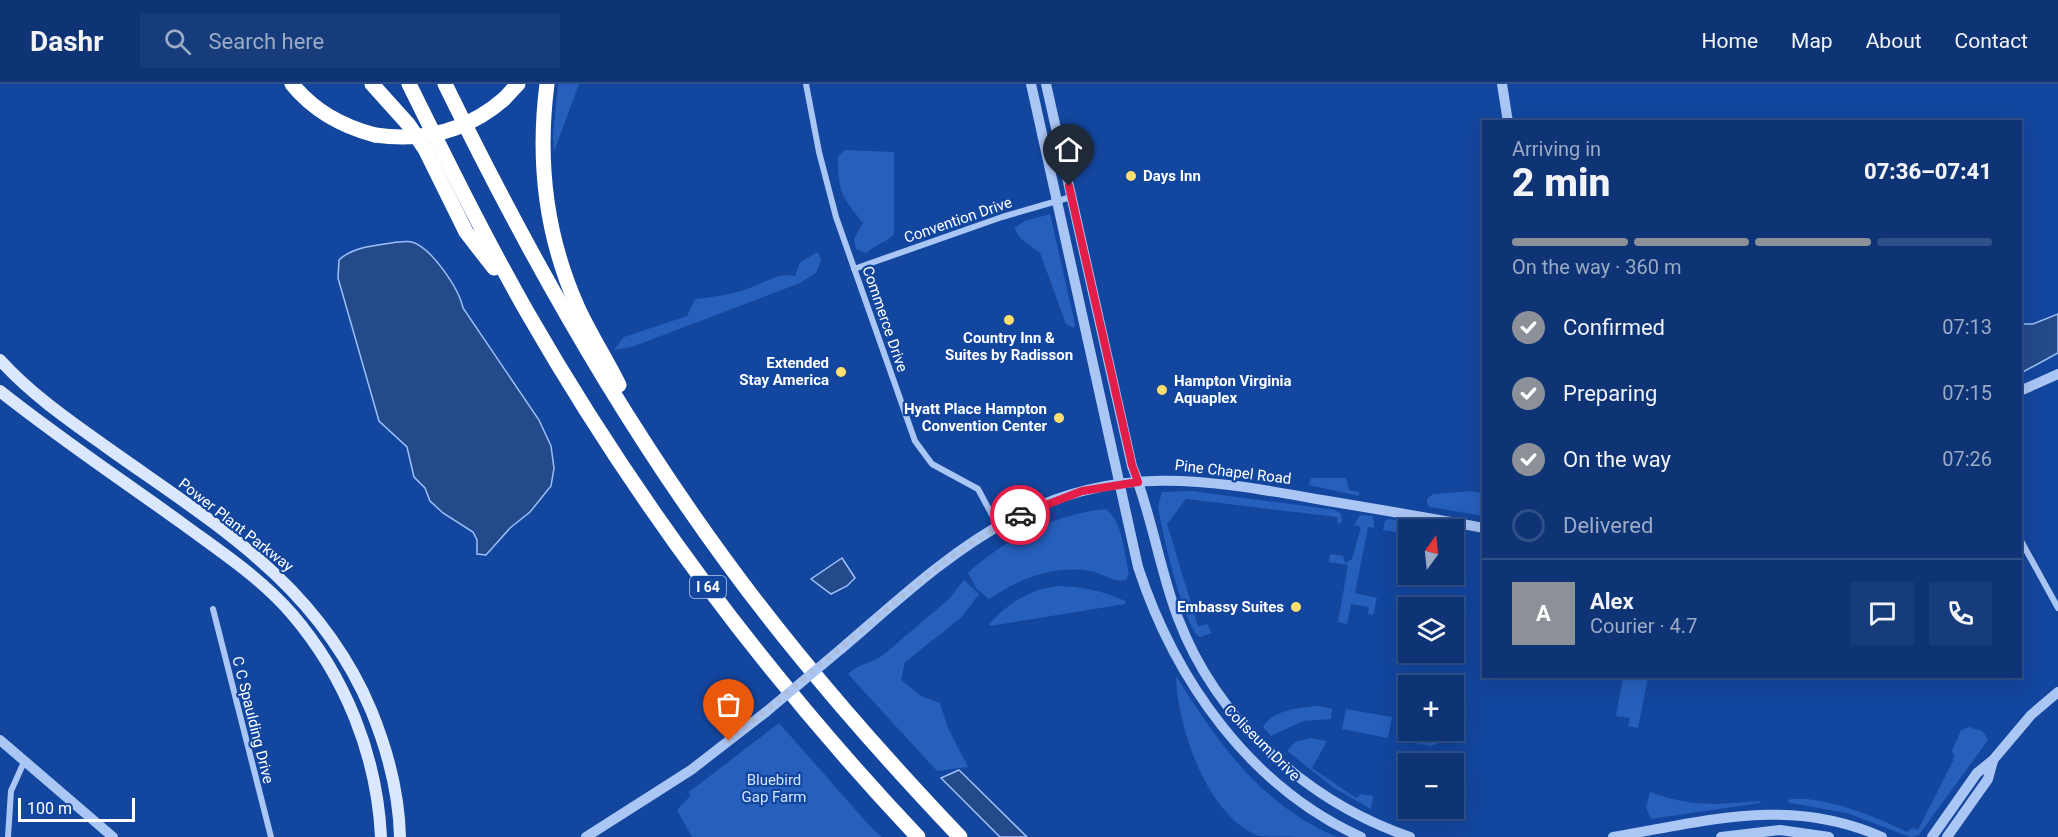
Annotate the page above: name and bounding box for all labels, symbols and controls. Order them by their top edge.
search box [140,14,560,68]
text: Dashr [30,25,104,58]
icon: search [161,25,194,58]
text: Search here [209,29,324,54]
text: Home [1702,29,1758,53]
text: Map [1791,29,1833,53]
text: About [1866,29,1922,53]
text: Contact [1955,29,2028,53]
pin [1043,124,1094,186]
icon: home [1052,133,1085,166]
text: Arriving in [1512,137,1601,161]
text: 07:36–07:41 [1864,159,1992,184]
text: 2 min [1512,160,1610,206]
place label: Days Inn [1143,167,1201,185]
marker: Days Inn [1124,169,1138,183]
street label: Convention Drive [902,193,1014,247]
text: On the way · 360 m [1512,255,1681,279]
street label: Commerce Drive [858,264,912,374]
icon: check [1512,311,1545,344]
marker: Country Inn & Suites by Radisson [1002,313,1016,327]
text: Confirmed [1563,315,1665,340]
text: 07:13 [1942,315,1992,339]
place label: Country Inn & Suites by Radisson [945,329,1073,364]
place label: Extended Stay America [739,354,829,389]
marker: Extended Stay America [834,365,848,379]
place label: Hampton Virginia Aquaplex [1174,372,1292,407]
icon: check [1512,377,1545,410]
text: Preparing [1563,381,1657,406]
text: 07:15 [1942,381,1992,405]
marker: Hampton Virginia Aquaplex [1155,383,1169,397]
place label: Hyatt Place Hampton Convention Center [904,400,1048,435]
marker: Hyatt Place Hampton Convention Center [1052,411,1066,425]
icon: check [1512,443,1545,476]
text: On the way [1563,447,1671,472]
text: 07:26 [1942,447,1992,471]
street label: Pine Chapel Road [1174,456,1292,488]
street label: Power Plant Parkway [175,475,297,575]
courier [990,485,1050,545]
icon: car [1004,499,1037,532]
text: Delivered [1563,513,1653,538]
north arrow [1398,519,1464,585]
map controls [1398,519,1464,819]
road number: I 64 [690,576,726,598]
button: chat [1851,582,1914,645]
button: phone [1929,582,1992,645]
text: Alex [1590,589,1634,614]
button: layers [1398,597,1464,663]
place label: Embassy Suites [1177,598,1284,616]
marker: Embassy Suites [1289,600,1303,614]
text: A [1536,601,1551,626]
text: Courier · 4.7 [1590,614,1697,638]
street label: C C Spaulding Drive [228,654,278,786]
button: + [1398,675,1464,741]
pin [703,679,754,741]
icon: bag [712,688,745,721]
street label: Coliseum Drive [1220,701,1304,785]
button: − [1398,753,1464,819]
park label: Bluebird Gap Farm [742,771,806,806]
scale bar [18,795,135,822]
text: 100 m [27,799,72,818]

